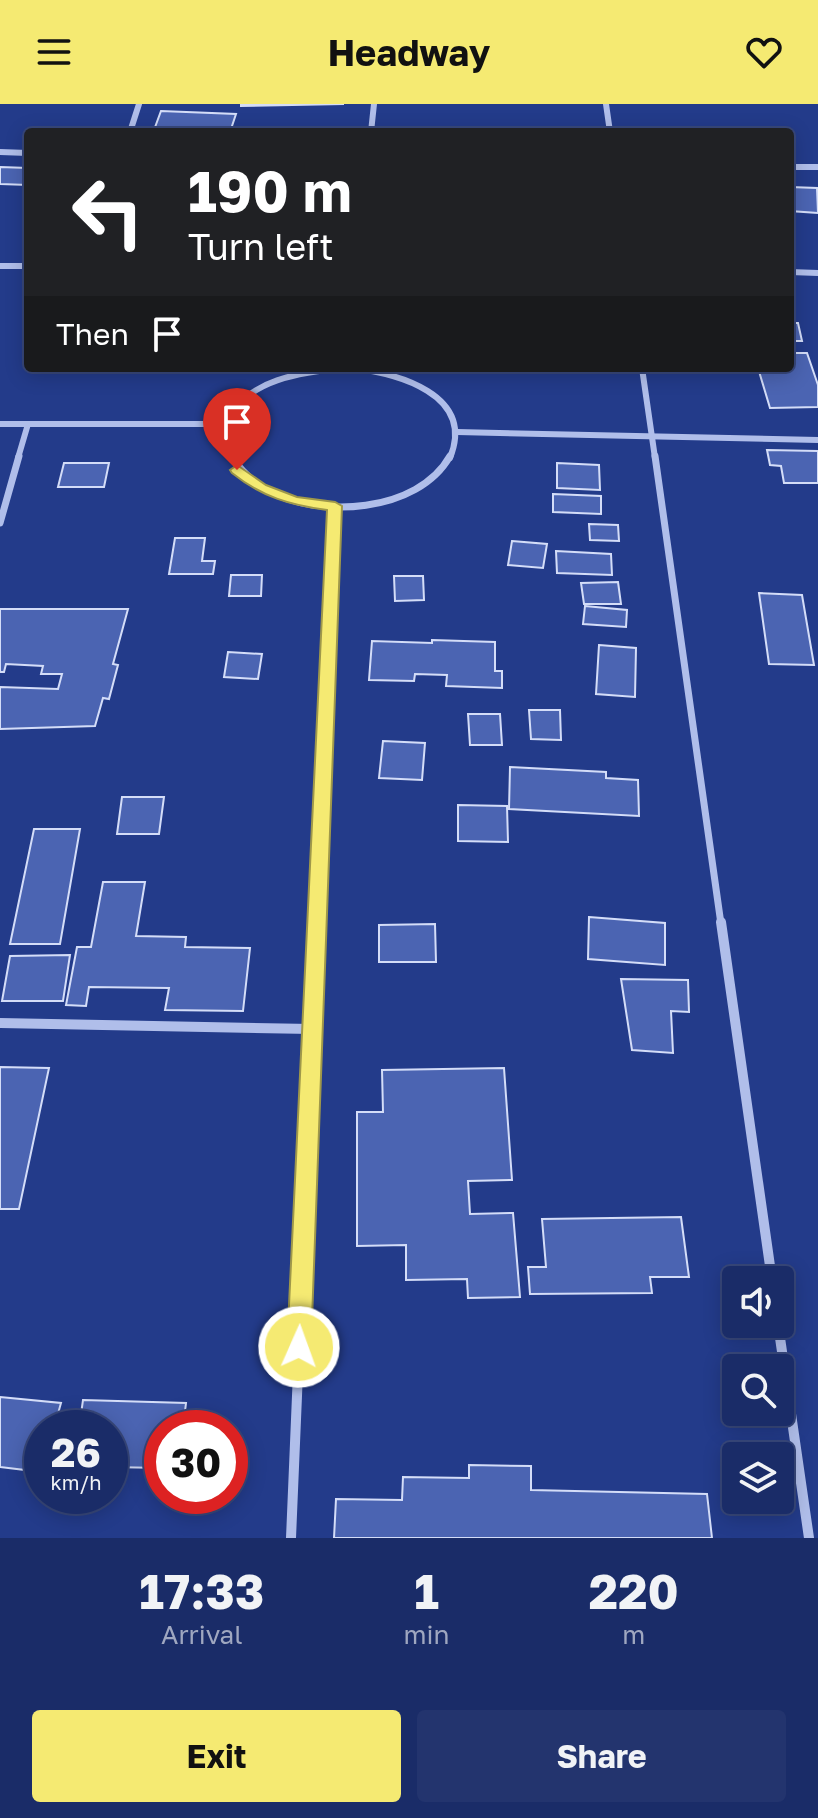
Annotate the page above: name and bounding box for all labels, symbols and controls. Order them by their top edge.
icon: menu [32,30,76,74]
icon: heart [742,30,786,74]
text: Headway [328,31,490,74]
text: 190 m [188,157,352,224]
icon: left [56,160,160,264]
text: Turn left [188,225,334,268]
icon: arrive [145,312,189,356]
text: Then [56,316,129,352]
pin [203,388,271,470]
icon: arrive [215,400,259,444]
map controls [722,1266,794,1514]
button: sound [722,1266,794,1338]
position arrow [257,1305,341,1389]
button: search [722,1354,794,1426]
speed limit sign: 30 [144,1410,248,1514]
text: 26 [51,1428,101,1476]
button: layers [722,1442,794,1514]
text: km/h [51,1470,101,1494]
text: 17:33 [139,1562,264,1620]
text: 1 [414,1562,439,1620]
text: 220 [589,1562,679,1620]
text: Arrival [161,1619,243,1650]
text: min [404,1619,450,1650]
text: m [622,1619,645,1650]
button: Exit [32,1710,401,1802]
button: Share [417,1710,786,1802]

